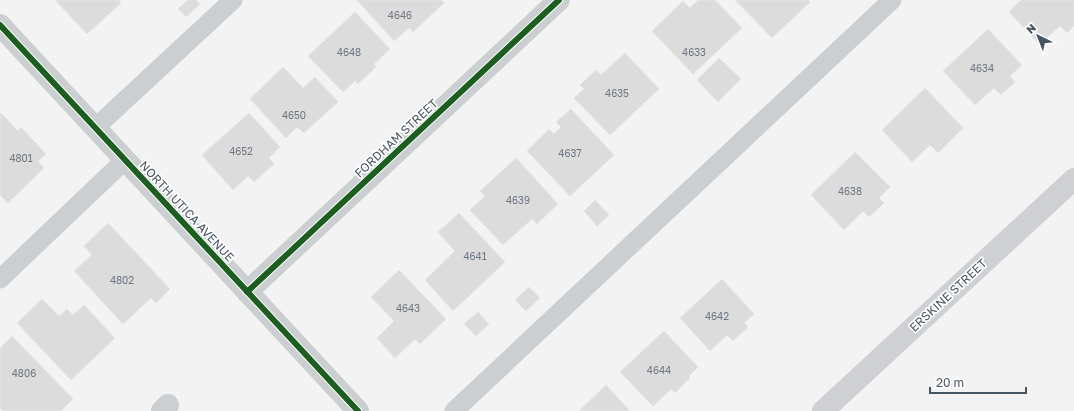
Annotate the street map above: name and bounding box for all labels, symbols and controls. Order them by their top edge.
house number: 4646 [388,9,412,21]
north arrow [1018,16,1058,56]
text: N [1023,21,1038,36]
house number: 4648 [337,46,361,58]
house number: 4633 [682,46,706,58]
house number: 4634 [970,62,994,74]
house number: 4635 [605,87,629,99]
street label: FORDHAM STREET [351,95,441,180]
house number: 4650 [282,109,306,121]
house number: 4652 [229,145,253,157]
house number: 4637 [558,147,582,159]
house number: 4801 [9,152,33,164]
street label: NORTH UTICA AVENUE [136,158,238,264]
house number: 4638 [838,185,862,197]
house number: 4639 [506,194,530,206]
house number: 4641 [463,250,487,262]
street label: ERSKINE STREET [906,255,990,335]
house number: 4802 [110,274,134,286]
house number: 4643 [396,302,420,314]
house number: 4642 [705,310,729,322]
house number: 4644 [647,364,671,376]
house number: 4806 [12,367,36,379]
scale bar [930,369,1026,395]
text: 20 m [936,375,964,390]

